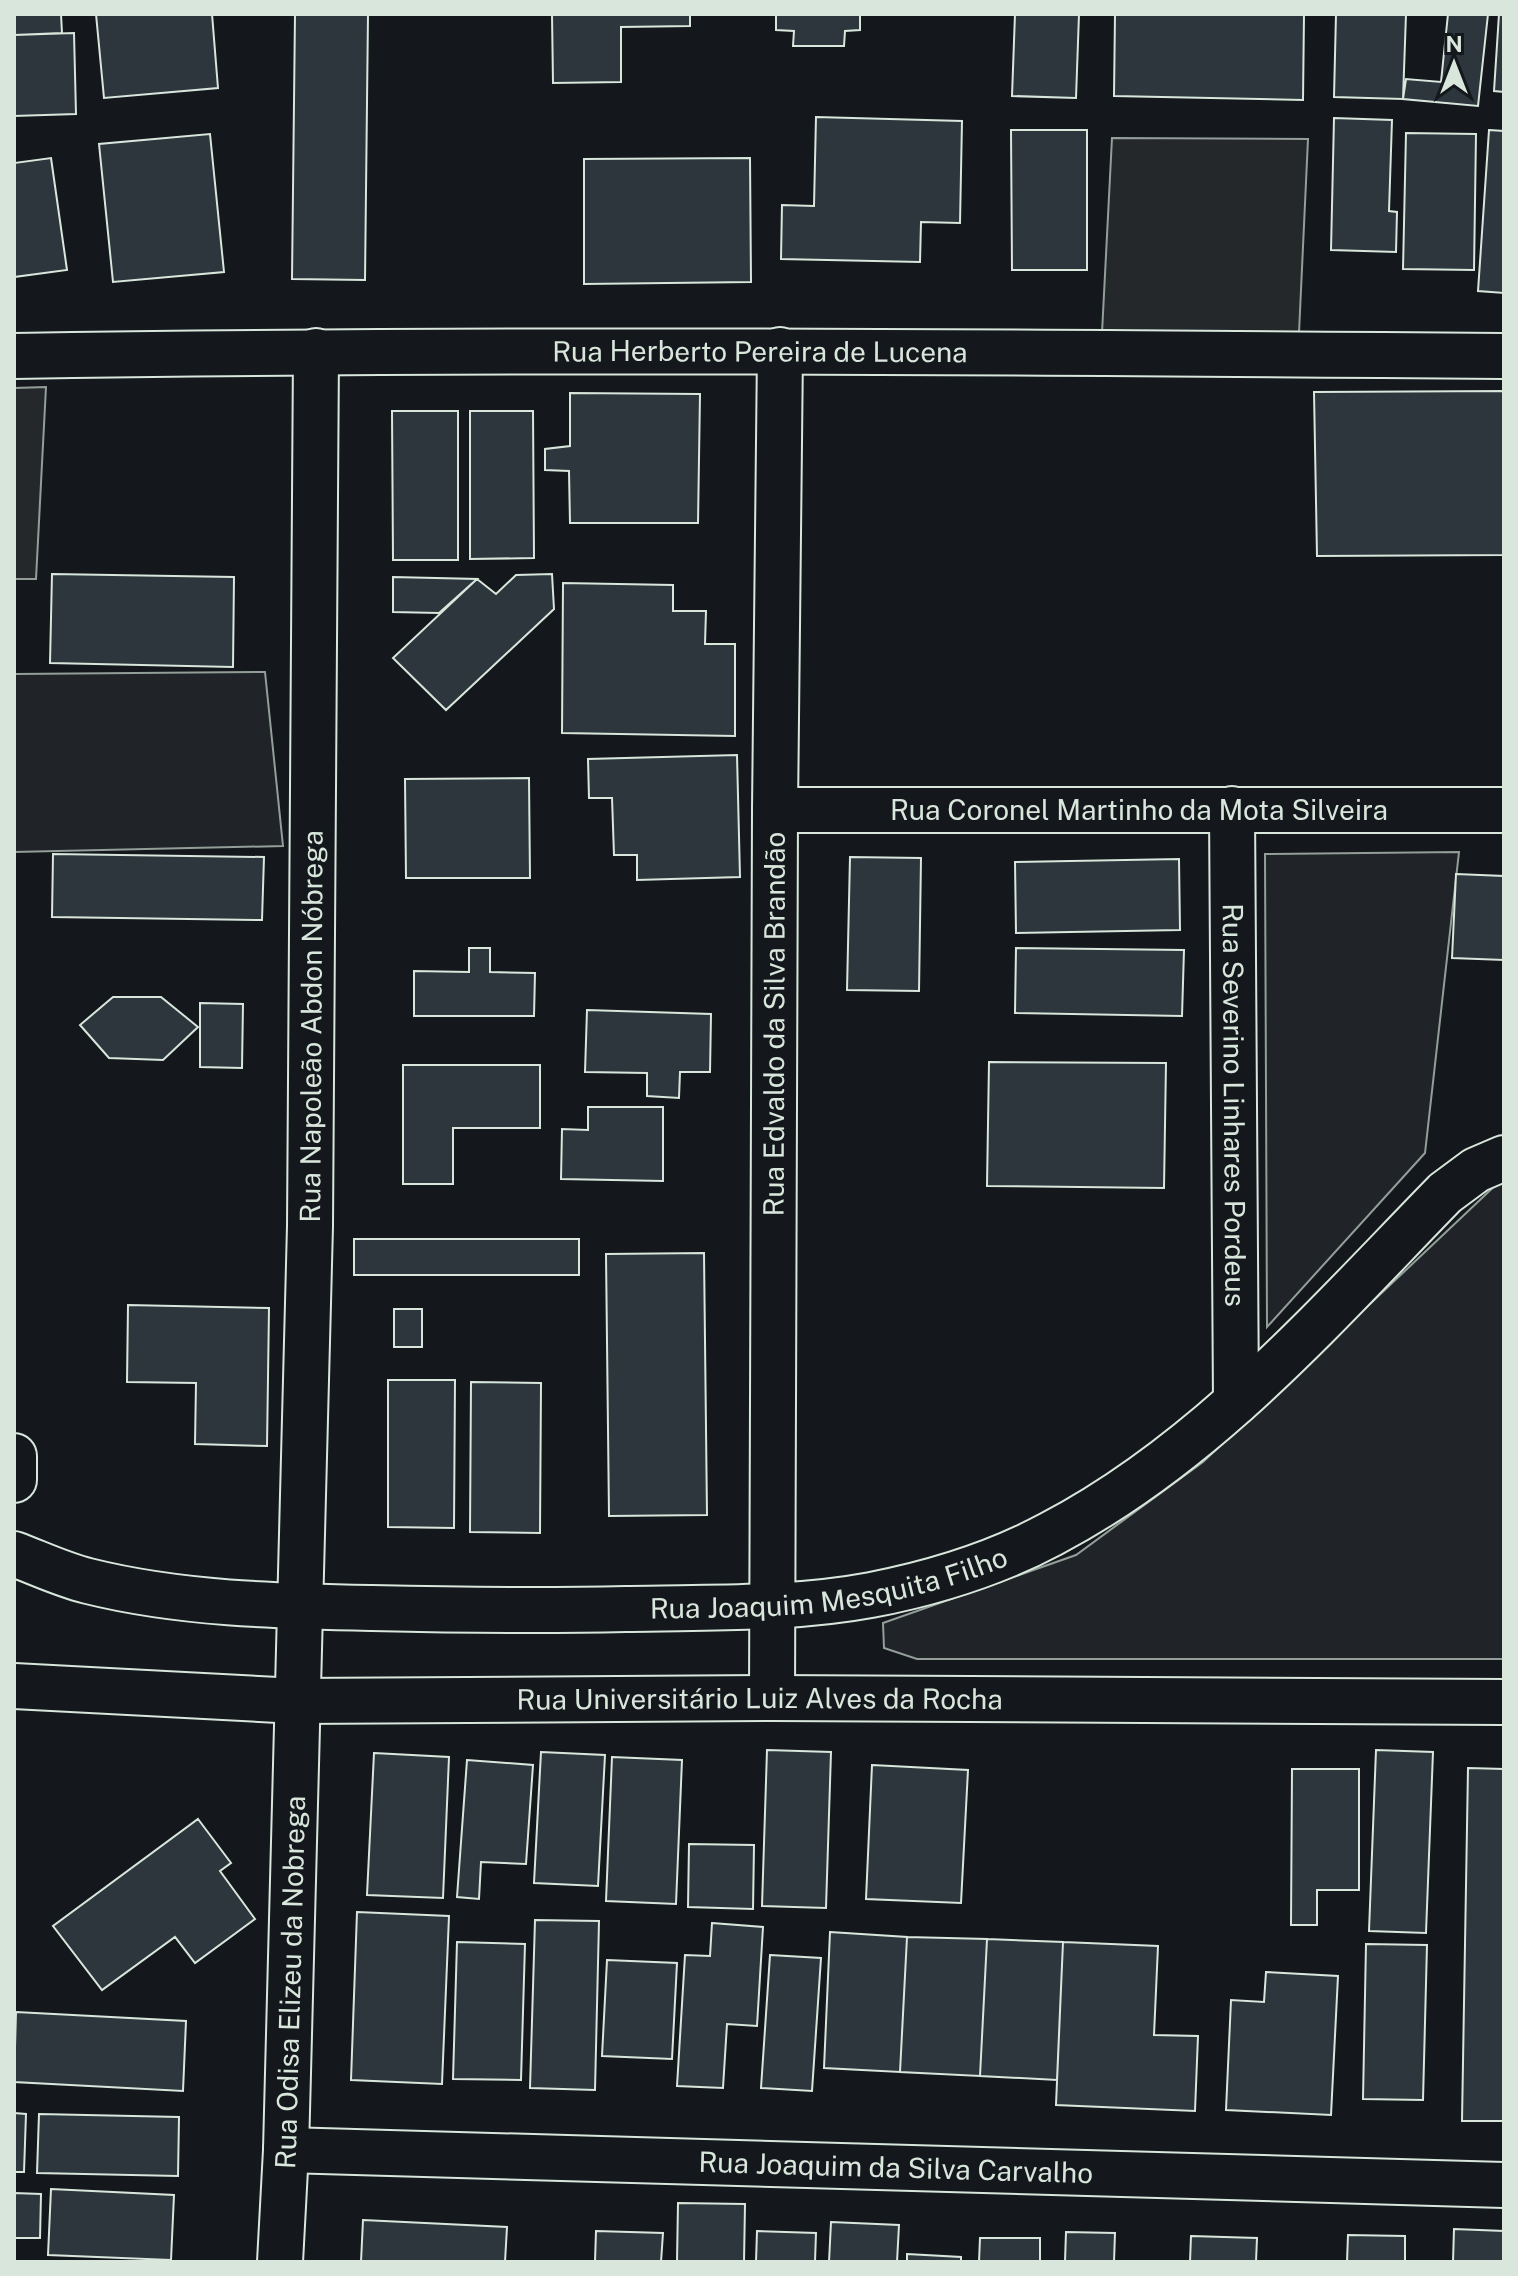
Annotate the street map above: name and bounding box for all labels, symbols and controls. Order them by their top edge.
north arrow [1414,24,1494,104]
text: N [1445,31,1463,57]
street label: Rua Herberto Pereira de Lucena [552,334,968,368]
street label: Rua Coronel Martinho da Mota Silveira [890,793,1388,826]
street label: Rua Napoleão Abdon Nóbrega [293,830,329,1223]
street label: Rua Edvaldo da Silva Brandão [757,832,791,1216]
street label: Rua Severino Linhares Pordeus [1217,903,1252,1307]
street label: Rua Joaquim Mesquita Filho [650,1540,1012,1625]
street label: Rua Universitário Luiz Alves da Rocha [516,1681,1003,1716]
street label: Rua Odisa Elizeu da Nobrega [268,1795,311,2170]
street label: Rua Joaquim da Silva Carvalho [698,2145,1094,2189]

